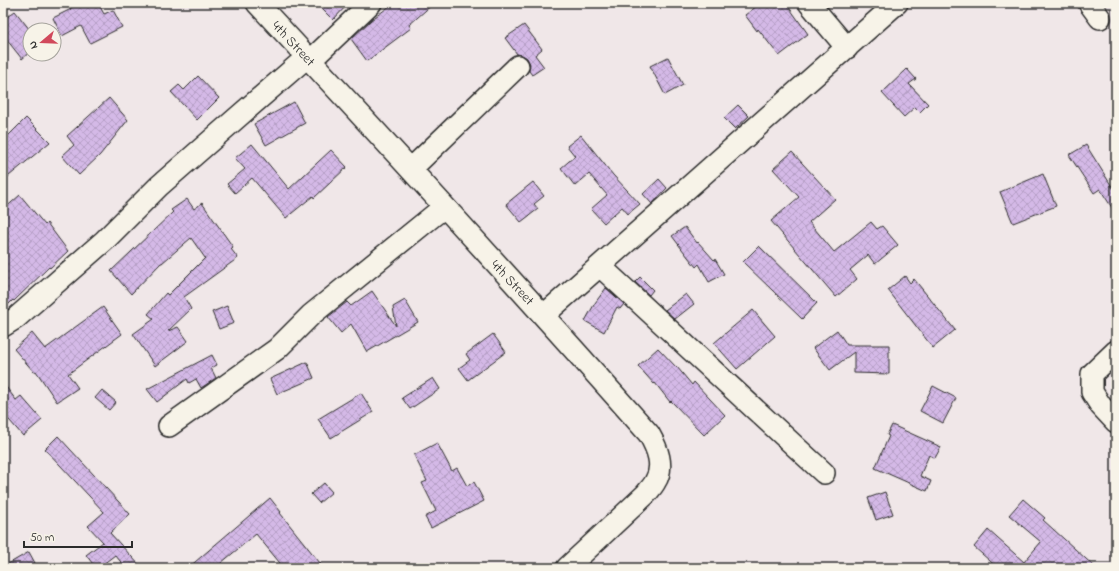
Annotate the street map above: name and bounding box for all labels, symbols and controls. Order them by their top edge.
street label: 4th Street [266,16,320,72]
north arrow [22,22,62,62]
text: N [25,39,42,51]
street label: 4th Street [485,255,539,311]
scale bar [24,523,132,549]
text: 50 m [30,529,54,547]

